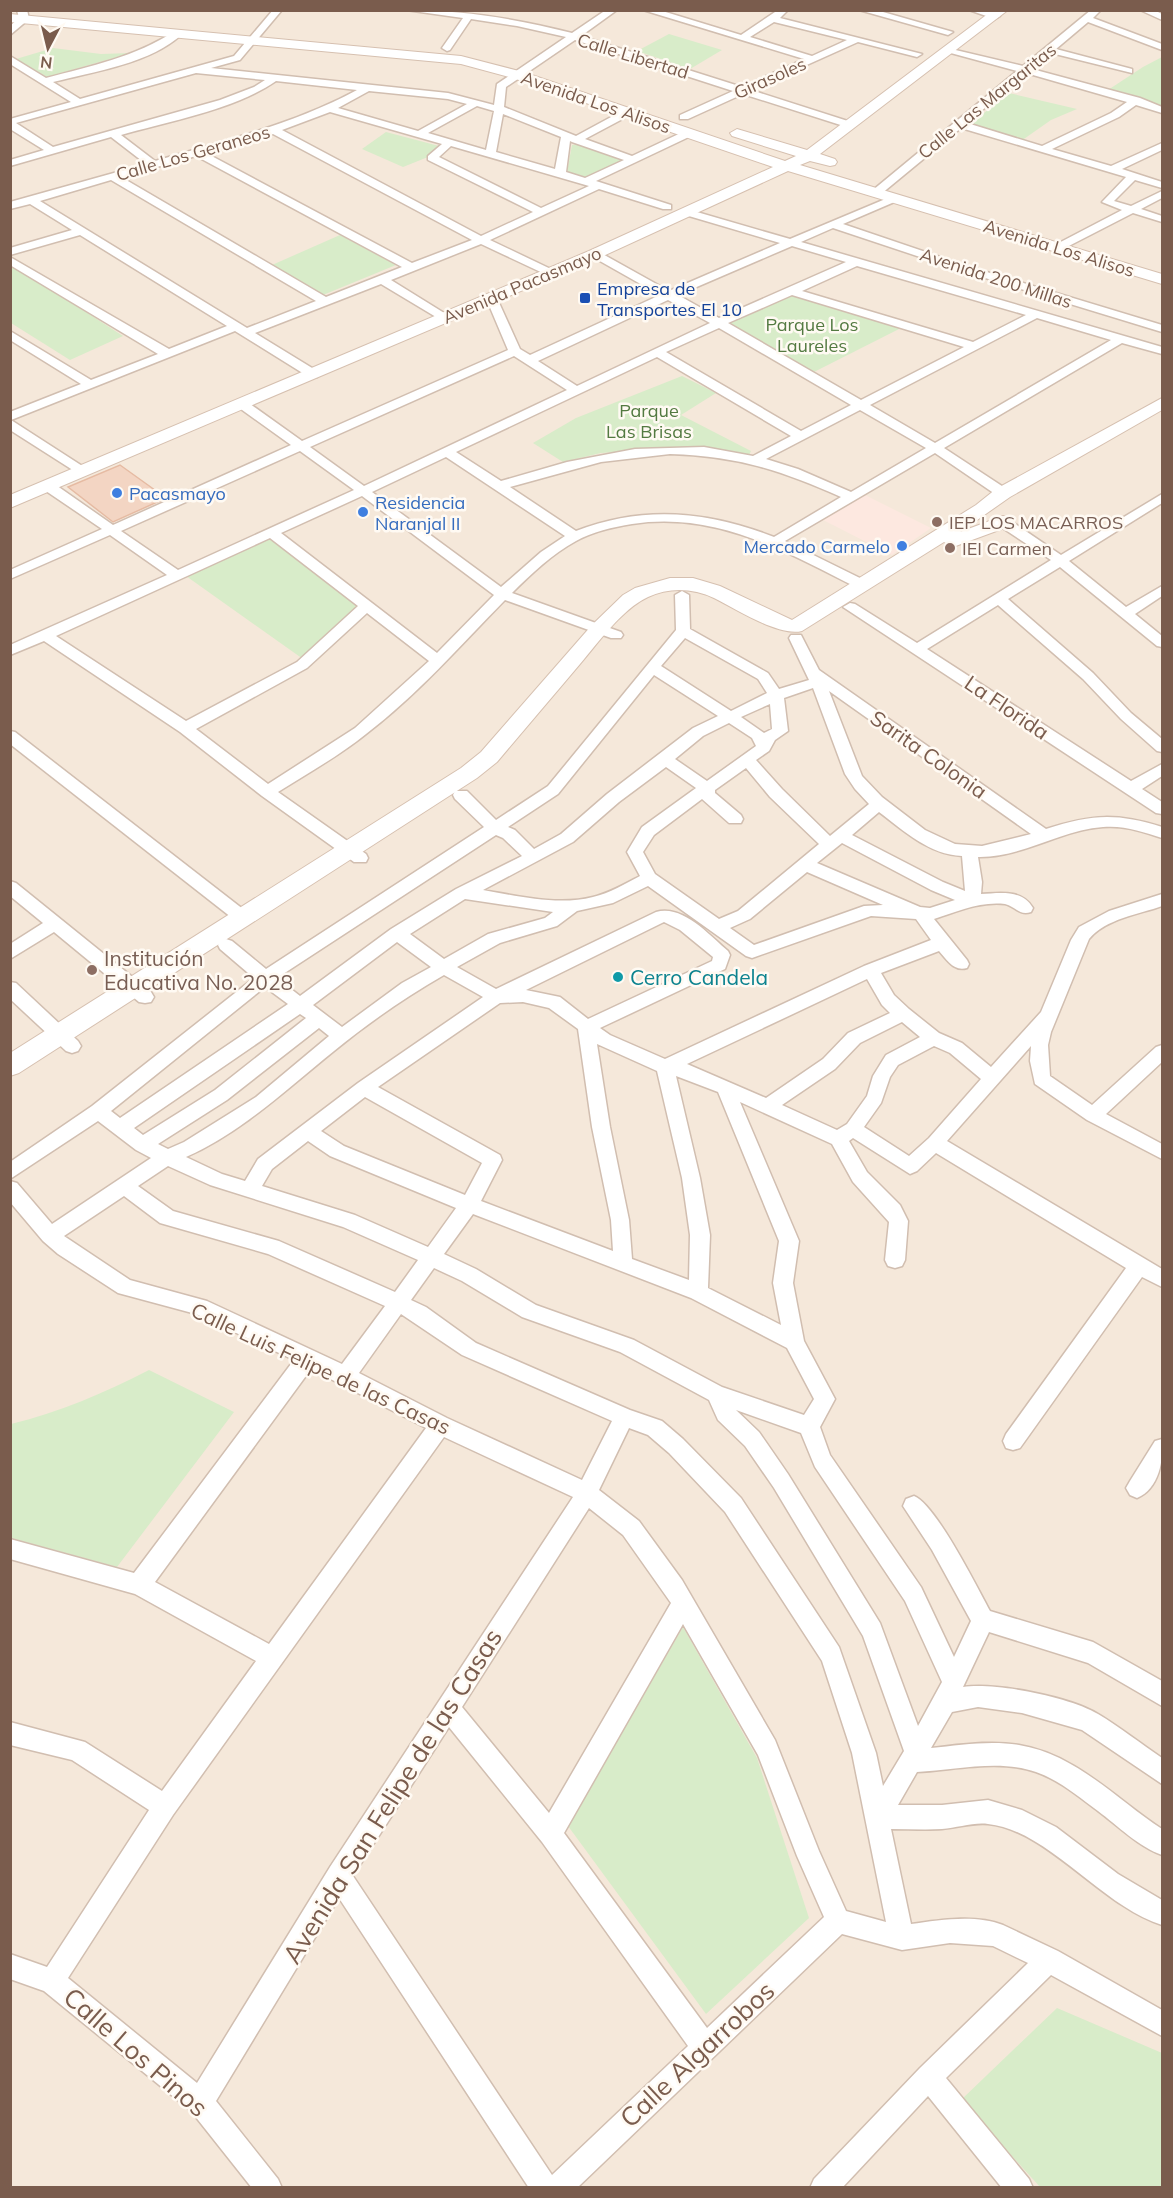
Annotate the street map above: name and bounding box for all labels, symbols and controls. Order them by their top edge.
north arrow [18,18,78,78]
street label: Calle Libertad [574,28,692,84]
street label: Calle Las Margaritas [913,38,1061,164]
text: N [39,52,53,74]
street label: Girasoles [730,52,810,104]
street label: Avenida Los Alisos [518,66,674,138]
street label: Calle Los Geraneos [113,120,273,186]
street label: Avenida Los Alisos [981,214,1137,282]
street label: Avenida Pacasmayo [439,241,605,329]
street label: Avenida 200 Millas [917,243,1075,313]
place label: Empresa de Transportes El 10 [597,277,742,321]
marker: Empresa de Transportes El 10 [578,291,592,305]
park label: Parque Los Laureles [765,313,859,357]
park label: Parque Las Brisas [606,399,692,443]
place label: Pacasmayo [129,482,226,505]
marker: Pacasmayo [110,486,124,500]
place label: Residencia Naranjal II [375,491,465,535]
marker: Residencia Naranjal II [356,505,370,519]
place label: IEP LOS MACARROS [949,511,1123,534]
marker: IEP LOS MACARROS [930,515,944,529]
place label: Mercado Carmelo [743,535,890,558]
place label: IEI Carmen [962,537,1052,560]
marker: Mercado Carmelo [895,539,909,553]
marker: IEI Carmen [943,541,957,555]
street label: La Florida [960,669,1054,745]
street label: Sarita Colonia [866,704,992,804]
place label: Institución Educativa No. 2028 [104,945,293,995]
marker: Institución Educativa No. 2028 [85,963,99,977]
place label: Cerro Candela [630,964,768,990]
marker: Cerro Candela [611,970,625,984]
street label: Calle Luis Felipe de las Casas [187,1296,455,1440]
street label: Avenida San Felipe de las Casas [275,1622,509,1970]
street label: Calle Algarrobos [613,1974,781,2134]
street label: Calle Los Pinos [57,1980,215,2124]

